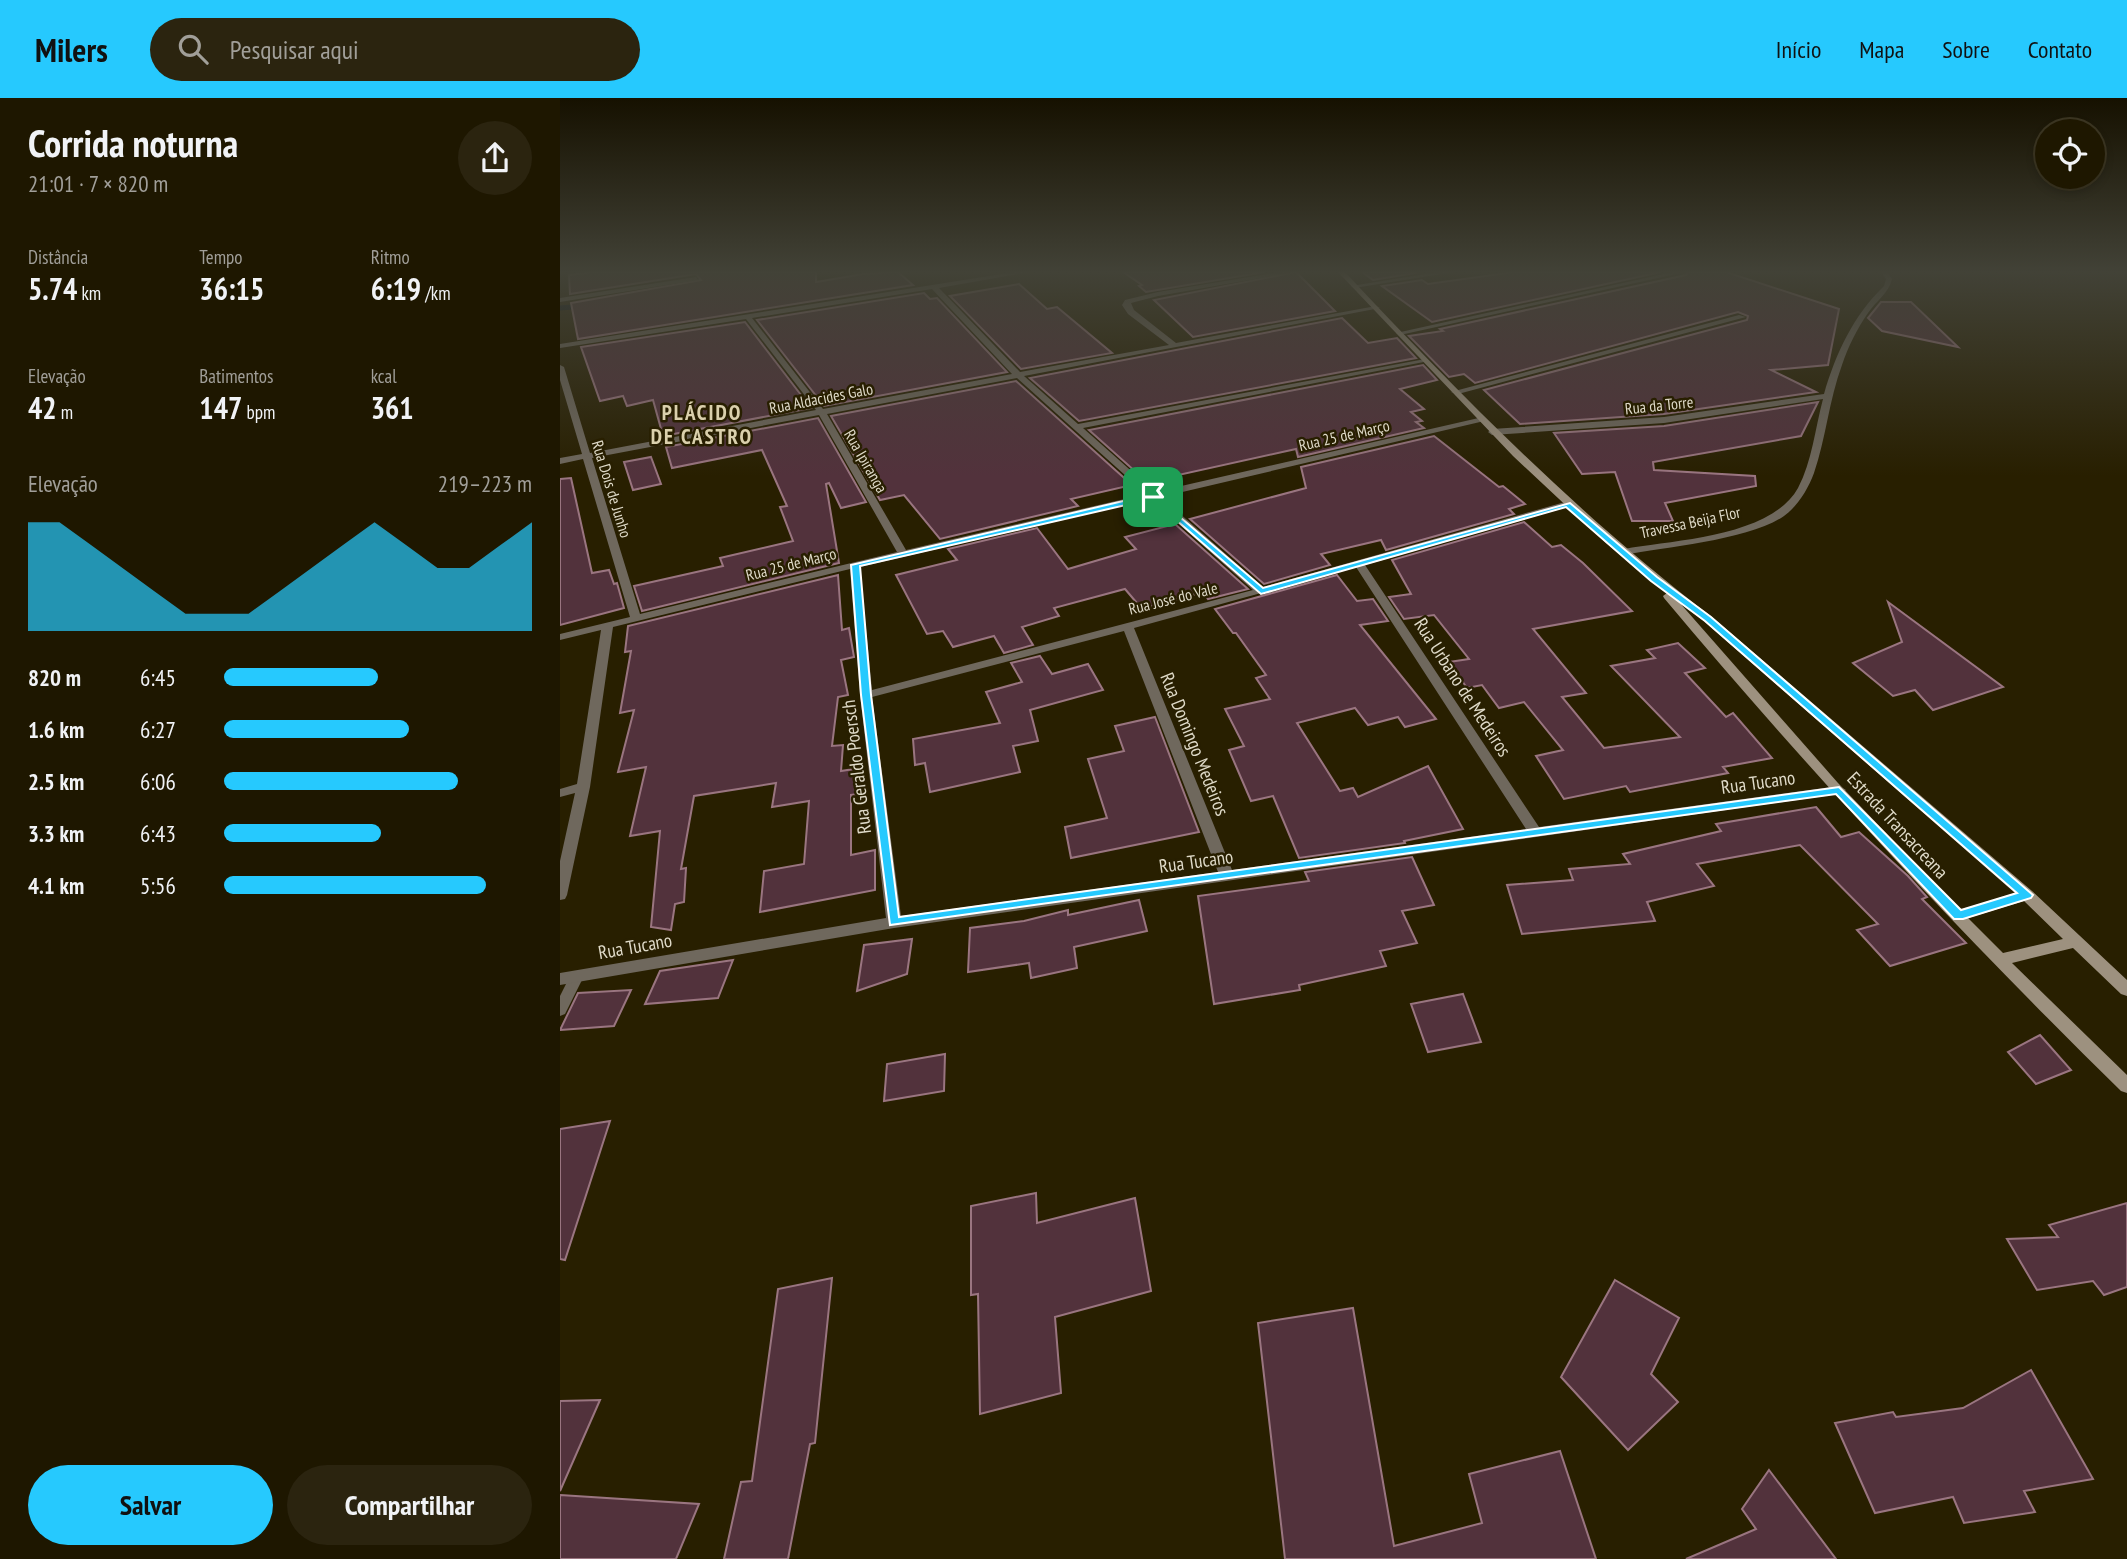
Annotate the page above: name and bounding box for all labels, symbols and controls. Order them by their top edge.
search box [150,18,640,81]
text: Milers [35,28,108,71]
icon: search [174,30,212,68]
text: Pesquisar aqui [230,33,359,66]
text: Início [1776,34,1821,65]
text: Mapa [1859,34,1904,65]
text: Sobre [1942,34,1990,65]
text: Contato [2028,34,2092,65]
text: Corrida noturna [28,118,238,167]
map controls [2035,119,2105,189]
button: locate [2035,119,2105,189]
button: share [458,121,532,195]
text: 21:01 · 7 × 820 m [28,169,168,198]
text: Distância [28,245,88,269]
text: Tempo [199,245,243,269]
text: Ritmo [371,245,410,269]
text: 5.74 [28,269,77,308]
text: 36:15 [199,269,264,308]
text: 6:19 [371,269,421,308]
text: km [77,281,101,305]
text: /km [421,281,451,305]
text: Elevação [28,364,86,388]
text: Batimentos [199,364,274,388]
text: kcal [371,364,397,388]
street label: Rua Aldacides Galo [768,378,875,418]
text: 42 [28,388,57,427]
text: 147 [199,388,242,427]
text: 361 [371,388,414,427]
street label: Rua da Torre [1624,391,1694,419]
district label: PLÁCIDO DE CASTRO [651,399,753,450]
text: m [57,400,73,424]
text: bpm [242,400,275,424]
street label: Rua 25 de Março [1297,415,1391,455]
street label: Rua Ipiranga [840,426,892,496]
street label: Rua Dois de Junho [588,438,636,540]
pin [1123,467,1183,527]
text: Elevação [28,469,98,498]
text: 219–223 m [438,469,532,498]
icon: arrive [1134,478,1172,516]
street label: Travessa Beija Flor [1638,501,1743,542]
street label: Rua 25 de Março [744,543,838,585]
street label: Rua José do Vale [1126,577,1220,619]
street label: Rua Urbano de Medeiros [1409,613,1517,761]
text: 820 m [28,663,81,692]
text: 6:45 [140,663,176,692]
street label: Rua Domingo Medeiros [1155,669,1235,819]
street label: Rua Geraldo Poersch [836,699,876,835]
text: 1.6 km [28,715,84,744]
text: 6:27 [140,715,176,744]
street label: Rua Tucano [1719,765,1797,799]
text: 2.5 km [28,767,84,796]
text: 6:06 [140,767,176,796]
street label: Estrada Transacreana [1842,767,1954,883]
text: 3.3 km [28,819,84,848]
text: 6:43 [140,819,176,848]
street label: Rua Tucano [1157,844,1235,878]
text: 4.1 km [28,871,84,900]
text: 5:56 [140,871,176,900]
street label: Rua Tucano [596,928,674,964]
button: Salvar [28,1465,273,1545]
button: Compartilhar [287,1465,532,1545]

